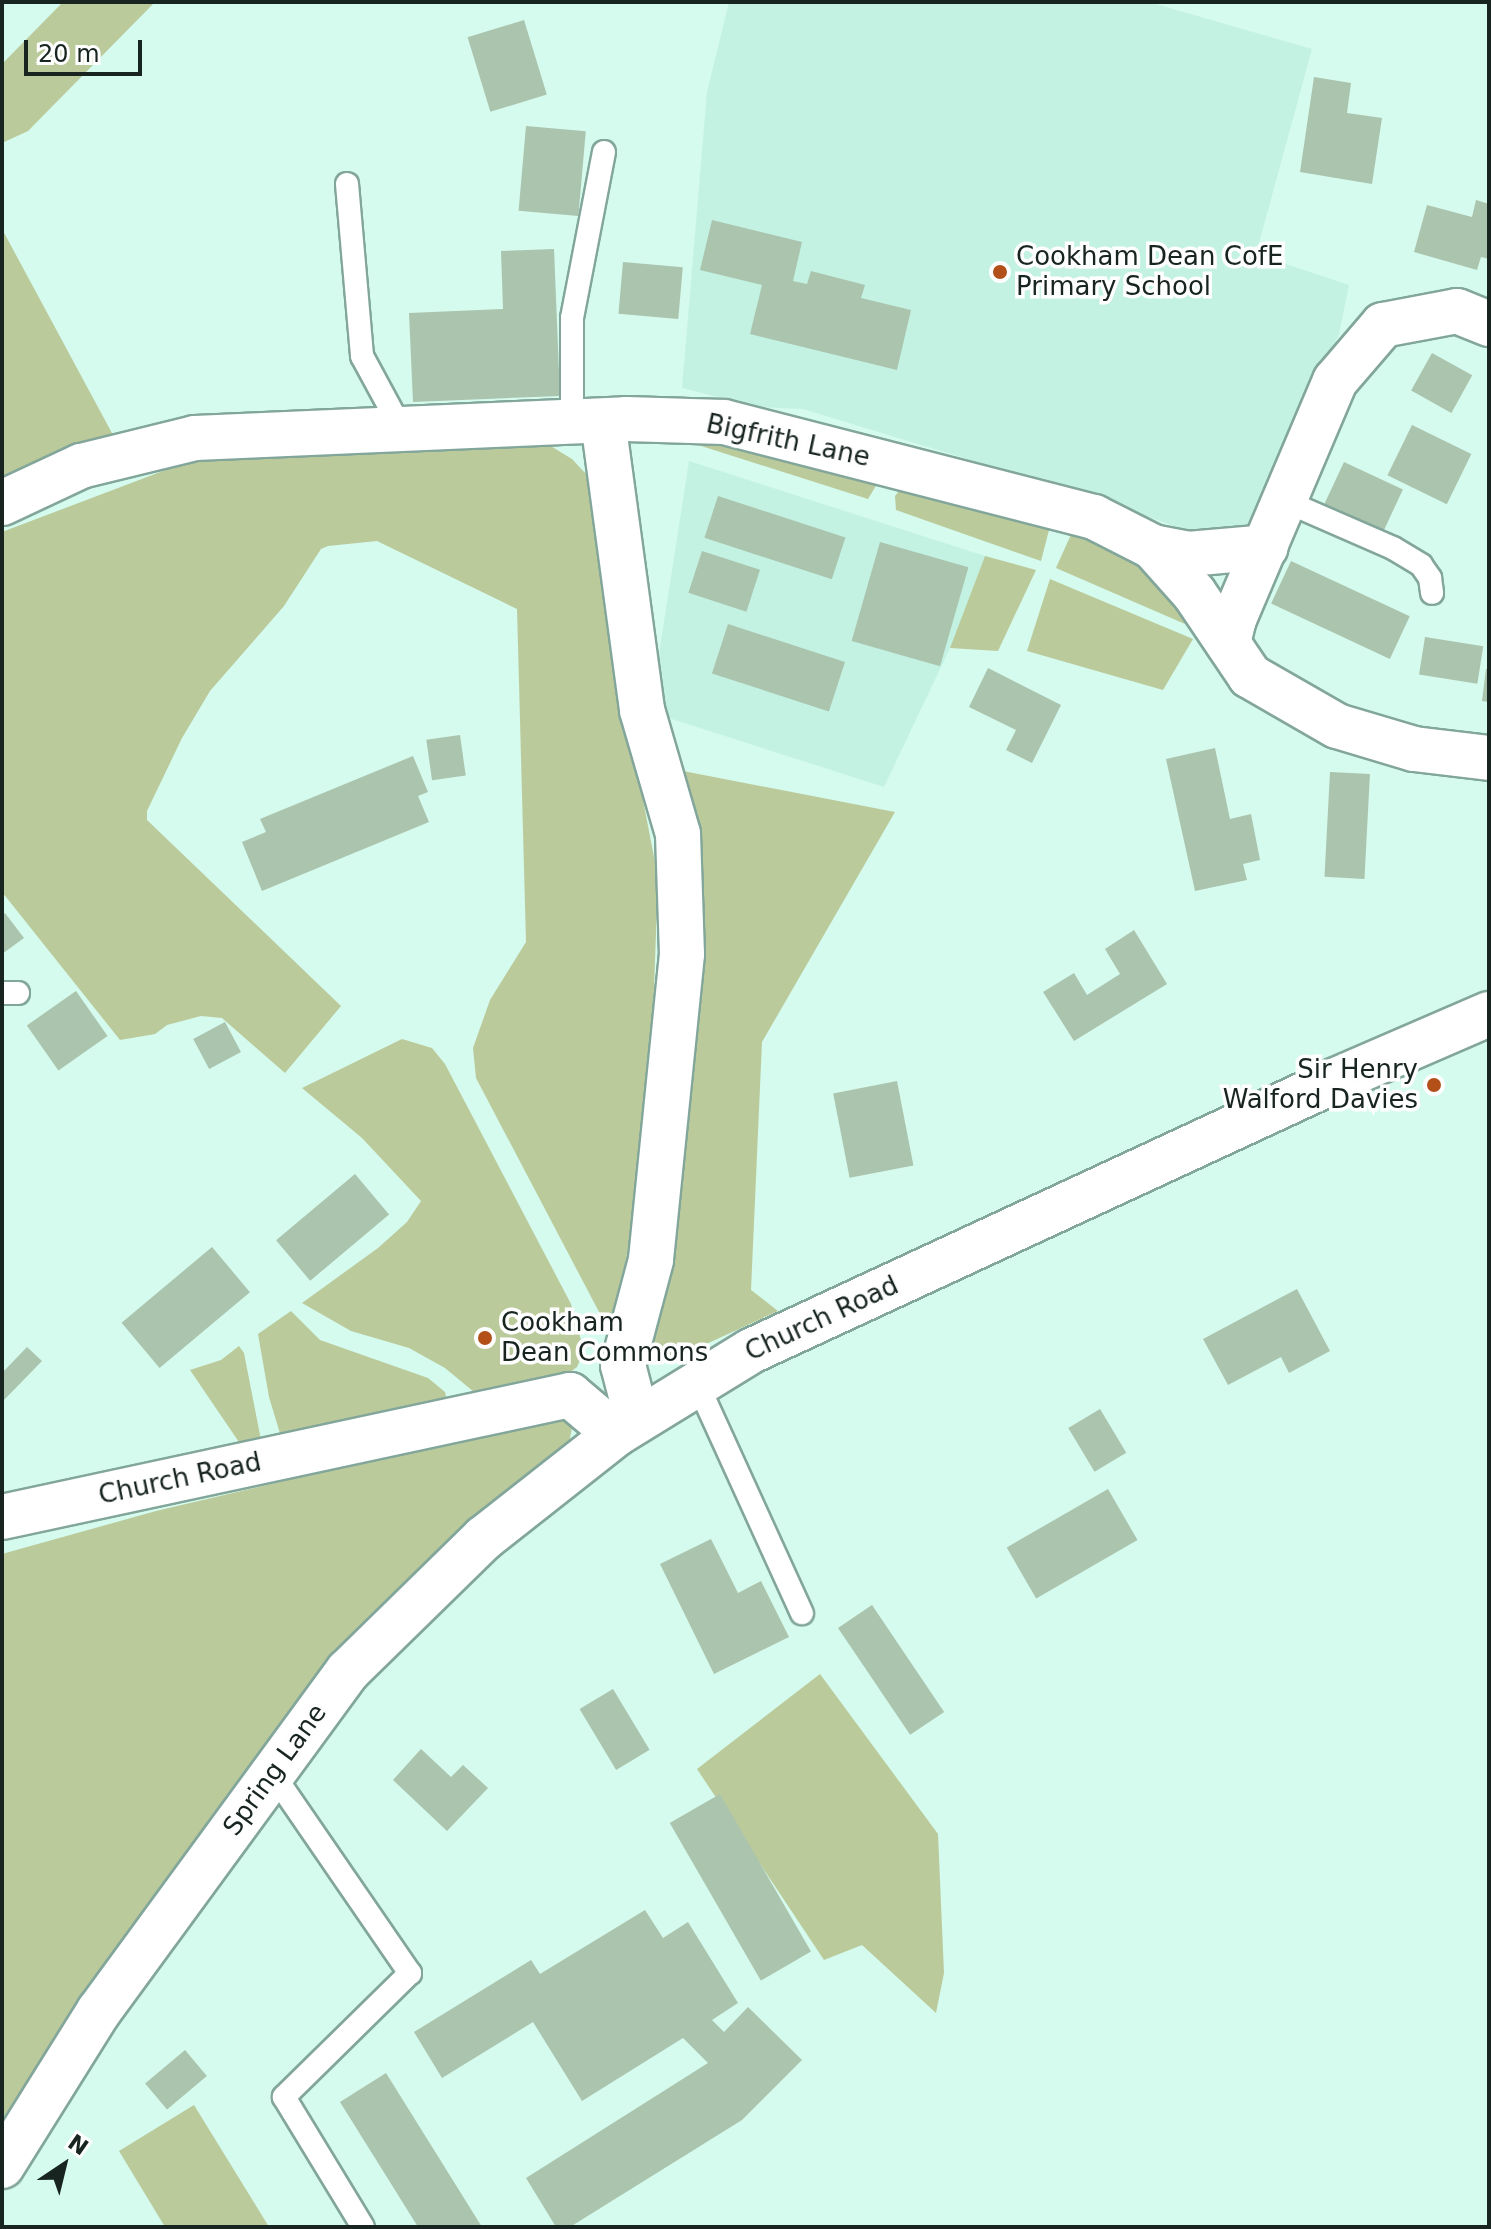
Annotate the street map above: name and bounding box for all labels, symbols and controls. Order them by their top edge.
scale bar [28,24,146,74]
text: 20 m [38,40,100,68]
place label: Cookham Dean CofE Primary School [1016,241,1283,302]
marker: Cookham Dean CofE Primary School [991,263,1009,281]
street label: Bigfrith Lane [703,408,873,474]
place label: Sir Henry Walford Davies [1223,1054,1418,1116]
marker: Sir Henry Walford Davies [1425,1076,1443,1094]
street label: Church Road [740,1270,904,1368]
place label: Cookham Dean Commons [501,1307,708,1368]
marker: Cookham Dean Commons [476,1329,494,1347]
street label: Church Road [96,1447,264,1511]
street label: Spring Lane [217,1698,333,1842]
north arrow [24,2125,104,2205]
text: N [63,2129,93,2160]

